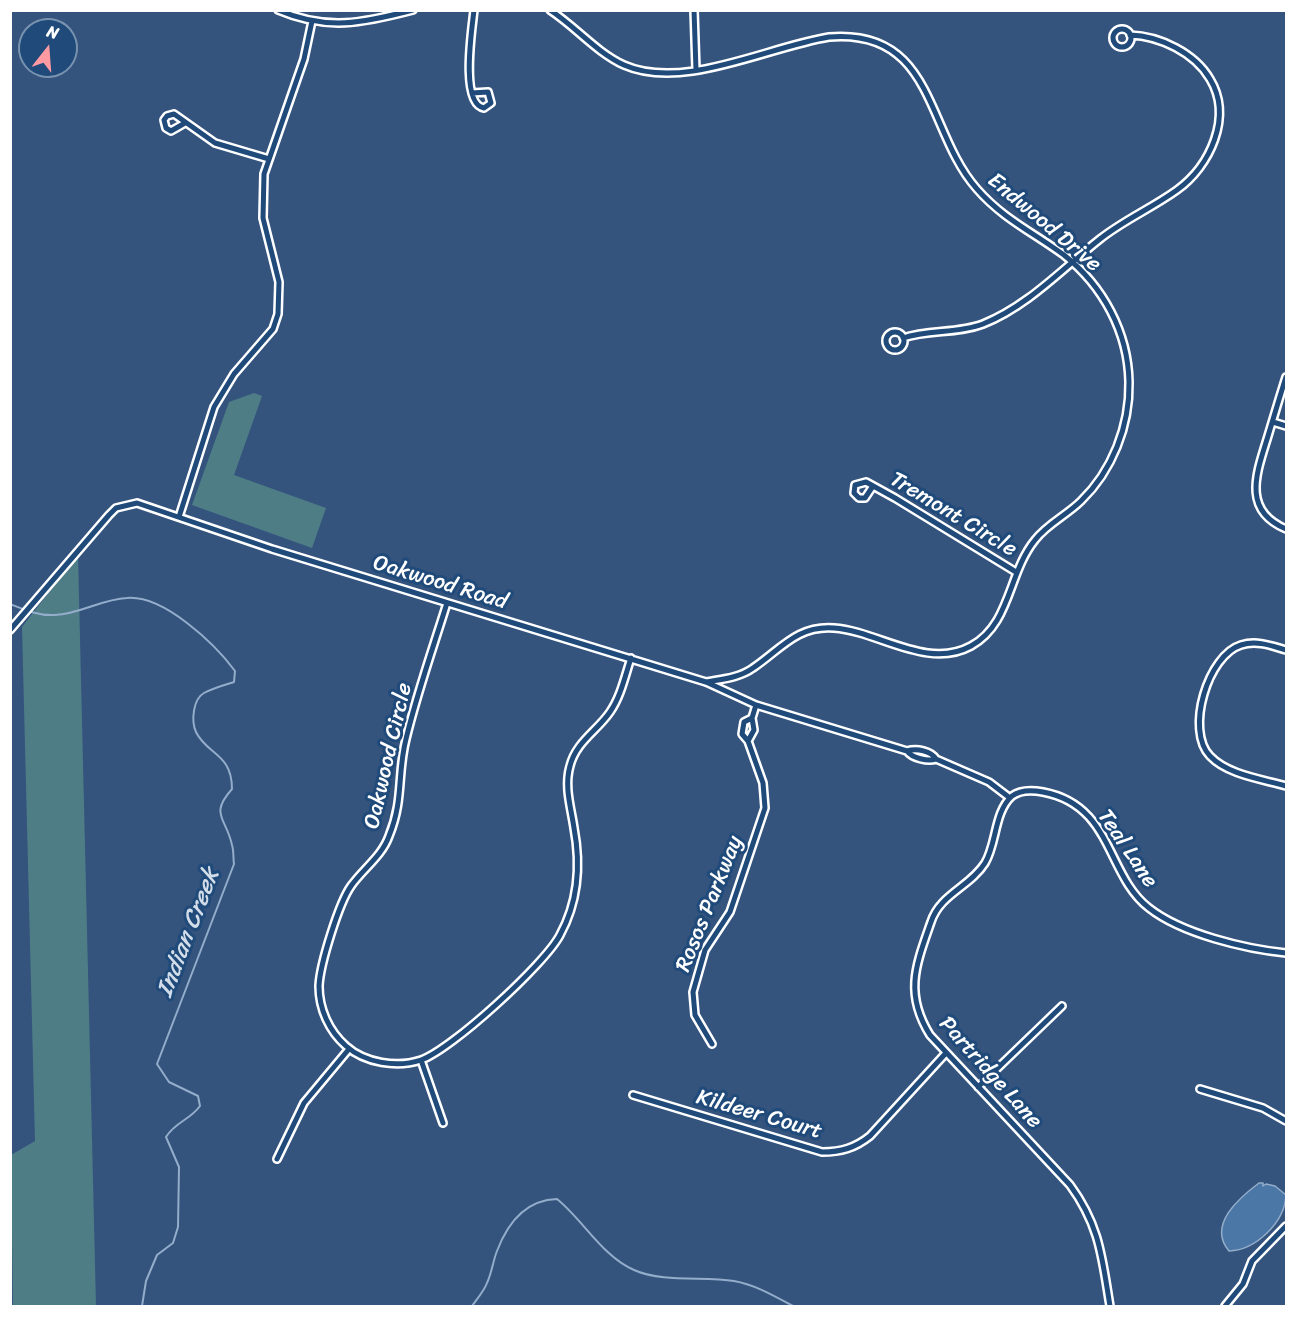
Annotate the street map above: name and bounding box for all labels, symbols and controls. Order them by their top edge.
text: N [43,17,62,48]
north arrow [18,18,78,78]
street label: Endwood Drive [982,168,1106,278]
street label: Tremont Circle [885,467,1021,563]
street label: Oakwood Road [370,550,510,616]
street label: Oakwood Circle [359,680,419,832]
street label: Teal Lane [1091,805,1163,893]
street label: Rosos Parkway [671,832,749,976]
water label: Indian Creek [151,865,227,1001]
street label: Partridge Lane [933,1012,1047,1134]
street label: Kildeer Court [693,1084,825,1146]

